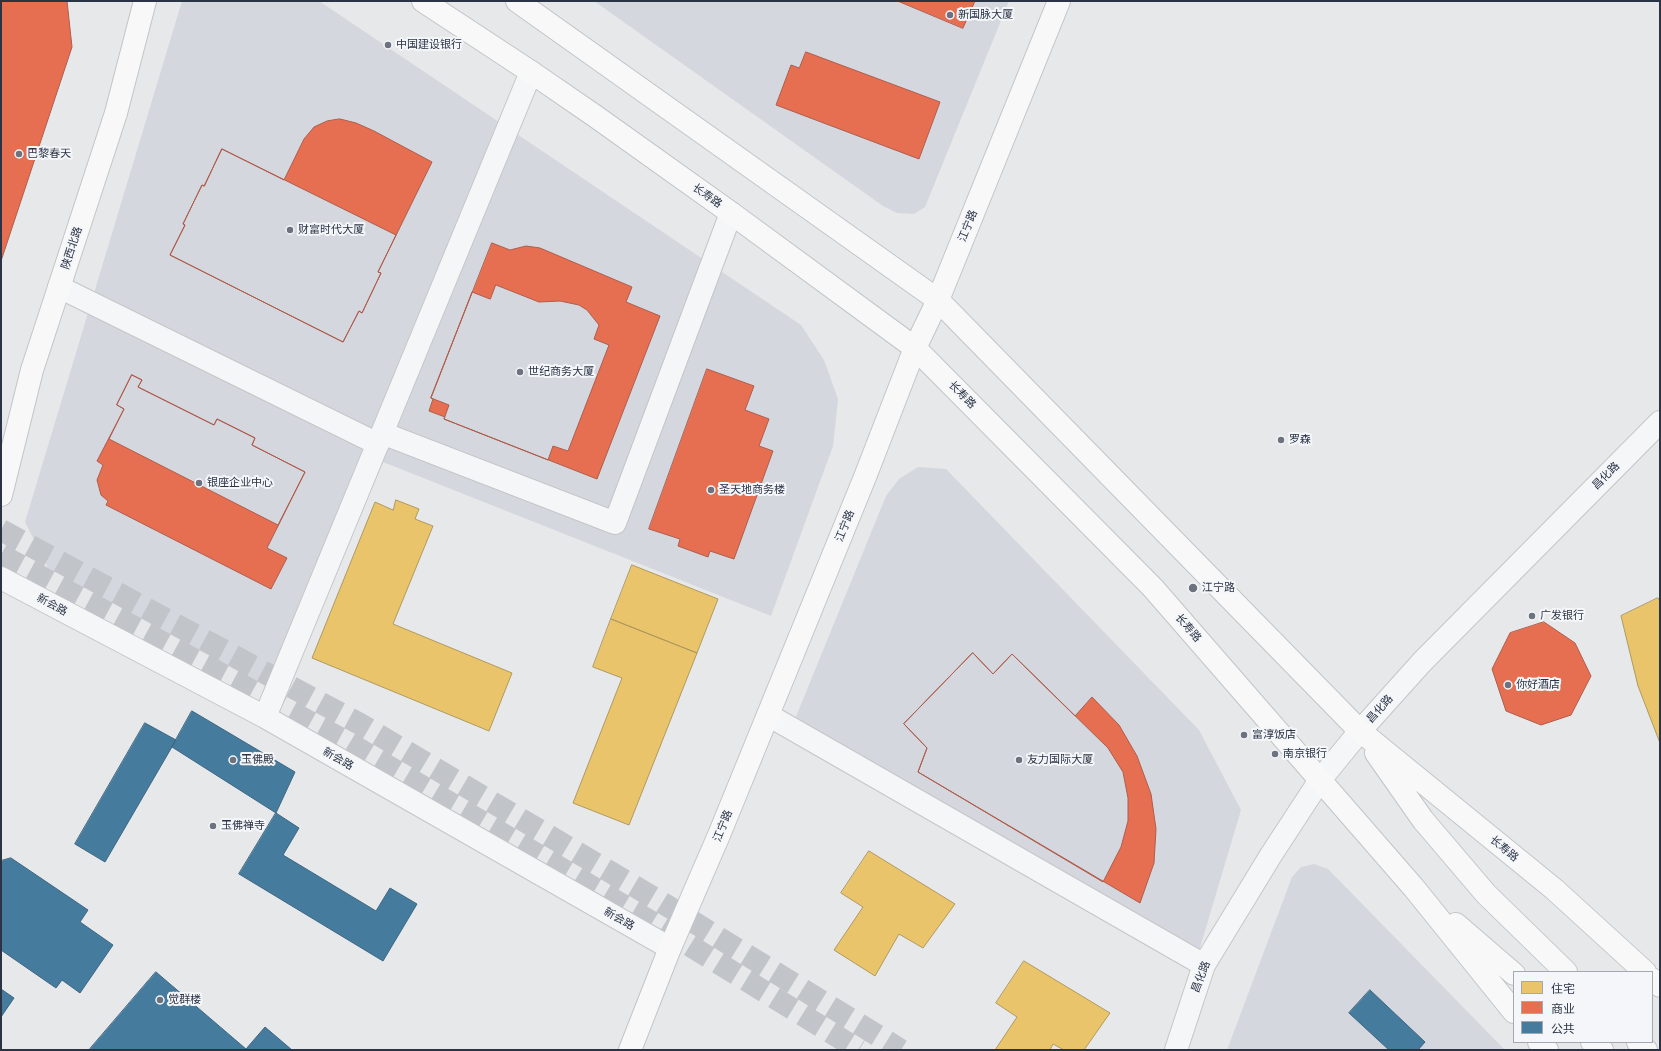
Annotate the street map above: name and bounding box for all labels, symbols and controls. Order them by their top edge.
place label: 新国脉大厦 [958,8,1013,22]
marker: 新国脉大厦 [945,10,955,20]
place label: 中国建设银行 [396,38,462,52]
marker: 中国建设银行 [383,40,393,50]
place label: 巴黎春天 [27,147,71,161]
marker: 巴黎春天 [14,149,24,159]
street label: 长寿路 [690,181,724,211]
street label: 江宁路 [956,208,980,244]
place label: 财富时代大厦 [298,223,364,237]
street label: 陕西北路 [59,225,85,271]
marker: 财富时代大厦 [285,225,295,235]
place label: 世纪商务大厦 [528,365,594,379]
marker: 世纪商务大厦 [515,367,525,377]
street label: 长寿路 [946,379,978,411]
place label: 罗森 [1289,433,1311,447]
marker: 罗森 [1276,435,1286,445]
street label: 昌化路 [1590,460,1622,492]
place label: 银座企业中心 [207,476,273,490]
marker: 银座企业中心 [194,478,204,488]
place label: 圣天地商务楼 [719,483,785,497]
marker: 圣天地商务楼 [706,485,716,495]
street label: 江宁路 [833,508,857,544]
place label: 江宁路 [1202,581,1235,595]
marker: 江宁路 [1187,582,1199,594]
street label: 新会路 [34,591,70,619]
place label: 广发银行 [1540,609,1584,623]
street label: 长寿路 [1172,611,1204,645]
marker: 广发银行 [1527,611,1537,621]
place label: 你好酒店 [1516,678,1560,692]
marker: 你好酒店 [1503,680,1513,690]
street label: 昌化路 [1364,692,1396,726]
place label: 富淳饭店 [1252,728,1296,742]
marker: 富淳饭店 [1239,730,1249,740]
street label: 新会路 [320,745,356,773]
place label: 南京银行 [1283,747,1327,761]
marker: 南京银行 [1270,749,1280,759]
place label: 玉佛殿 [241,753,274,767]
place label: 友力国际大厦 [1027,753,1093,767]
marker: 玉佛殿 [228,755,238,765]
marker: 友力国际大厦 [1014,755,1024,765]
street label: 江宁路 [711,808,735,844]
place label: 玉佛禅寺 [221,819,265,833]
marker: 玉佛禅寺 [208,821,218,831]
street label: 长寿路 [1487,833,1521,865]
street label: 新会路 [601,905,637,933]
street label: 昌化路 [1189,959,1213,995]
legend [1513,971,1653,1043]
text: 住宅 [1551,981,1575,996]
place label: 觉群楼 [168,993,201,1007]
marker: 觉群楼 [155,995,165,1005]
text: 商业 [1551,1001,1575,1016]
text: 公共 [1551,1021,1575,1036]

